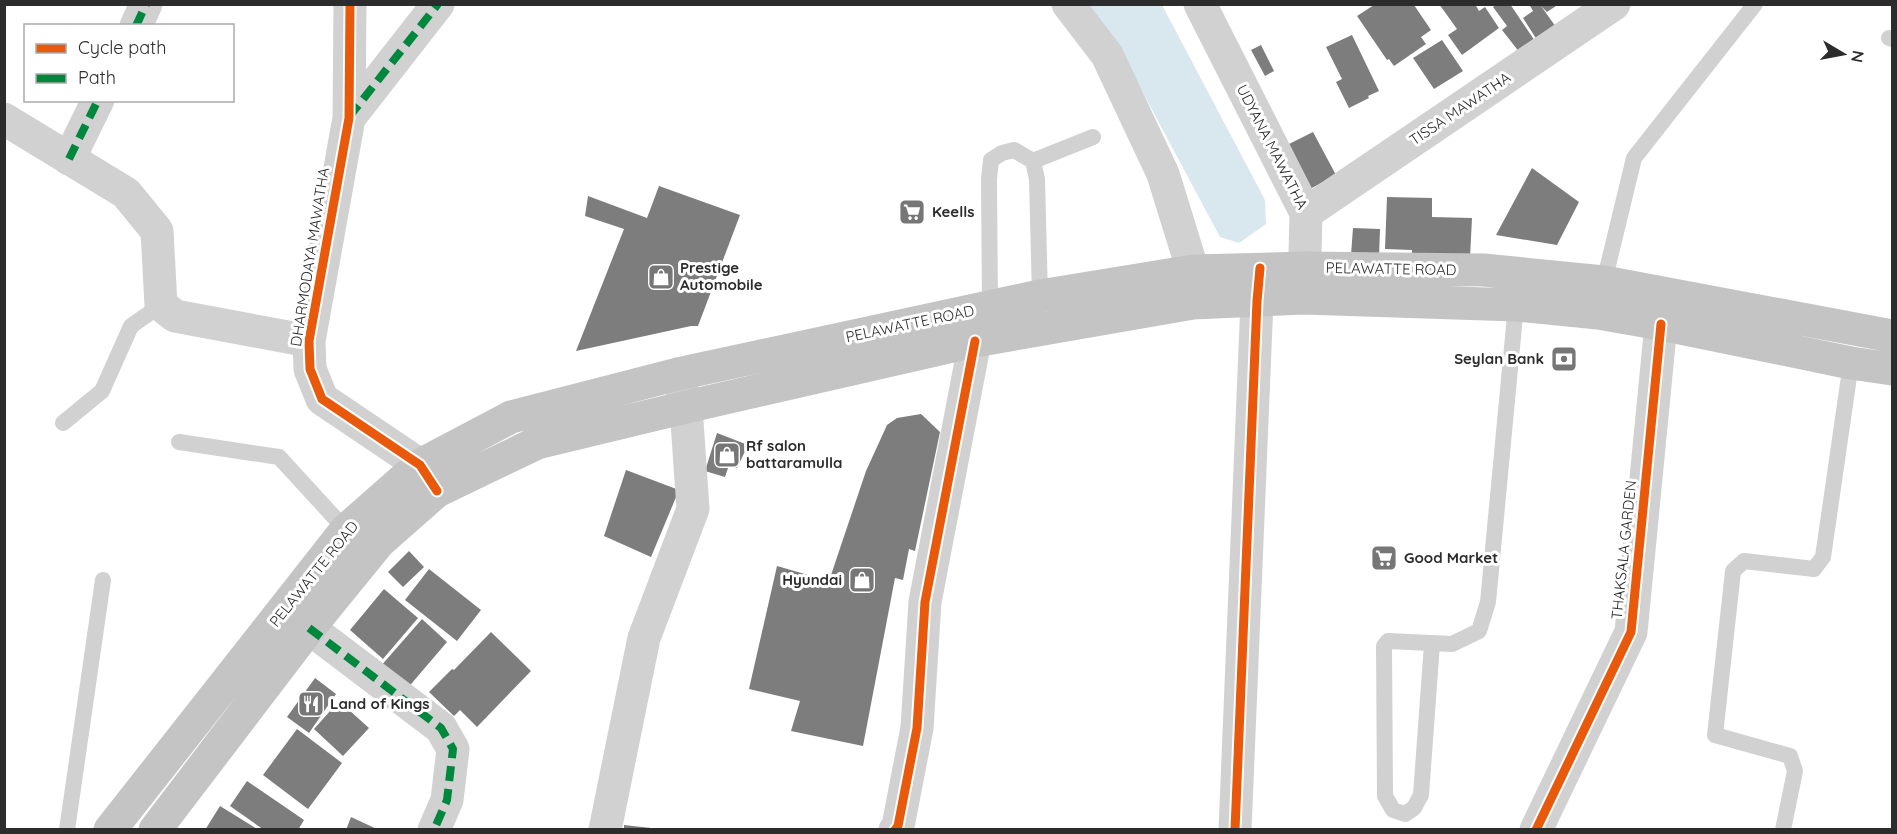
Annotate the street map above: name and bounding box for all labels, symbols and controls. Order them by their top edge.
legend [24,24,234,102]
north arrow [1813,24,1873,84]
text: Cycle path [78,36,166,59]
text: N [1847,49,1869,64]
text: Path [78,66,116,89]
street label: TISSA MAWATHA [1406,68,1514,149]
street label: UDYANA MAWATHA [1233,81,1312,213]
street label: DHARMODAYA MAWATHA [286,166,333,348]
supermarket icon: Keells [897,197,927,227]
place label: Keells [932,202,975,221]
place label: Prestige Automobile [680,258,763,294]
street label: PELAWATTE ROAD [1325,258,1457,279]
shop icon: Prestige Automobile [646,262,676,292]
street label: PELAWATTE ROAD [844,301,976,346]
bank icon: Seylan Bank [1549,344,1579,374]
place label: Seylan Bank [1454,349,1544,368]
place label: Rf salon battaramulla [746,436,842,472]
shop icon: Rf salon battaramulla [712,440,742,470]
street label: THAKSALA GARDEN [1607,479,1640,620]
street label: PELAWATTE ROAD [265,517,362,631]
supermarket icon: Good Market [1369,543,1399,573]
place label: Good Market [1404,548,1498,567]
shop icon: Hyundai [847,565,877,595]
place label: Hyundai [782,570,842,589]
restaurant icon: Land of Kings [296,689,326,719]
place label: Land of Kings [330,694,429,713]

